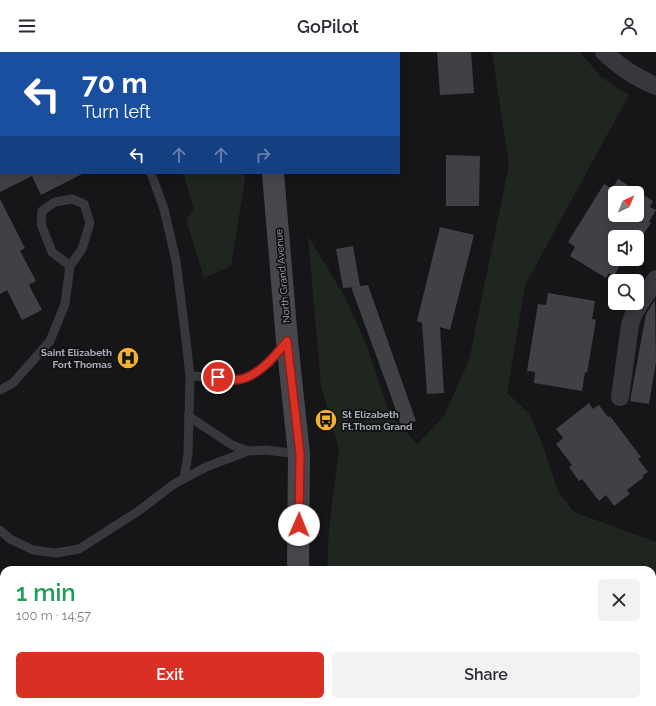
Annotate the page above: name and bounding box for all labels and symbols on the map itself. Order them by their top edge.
north arrow [608,186,644,222]
street label: North Grand Avenue [273,228,292,323]
hospital icon: Saint Elizabeth Fort Thomas [115,345,141,371]
place label: Saint Elizabeth Fort Thomas [41,347,112,370]
pin [201,360,235,394]
bus stop icon: St Elizabeth Ft.Thom Grand [313,407,339,433]
place label: St Elizabeth Ft.Thom Grand [342,409,413,432]
position arrow [278,504,320,546]

